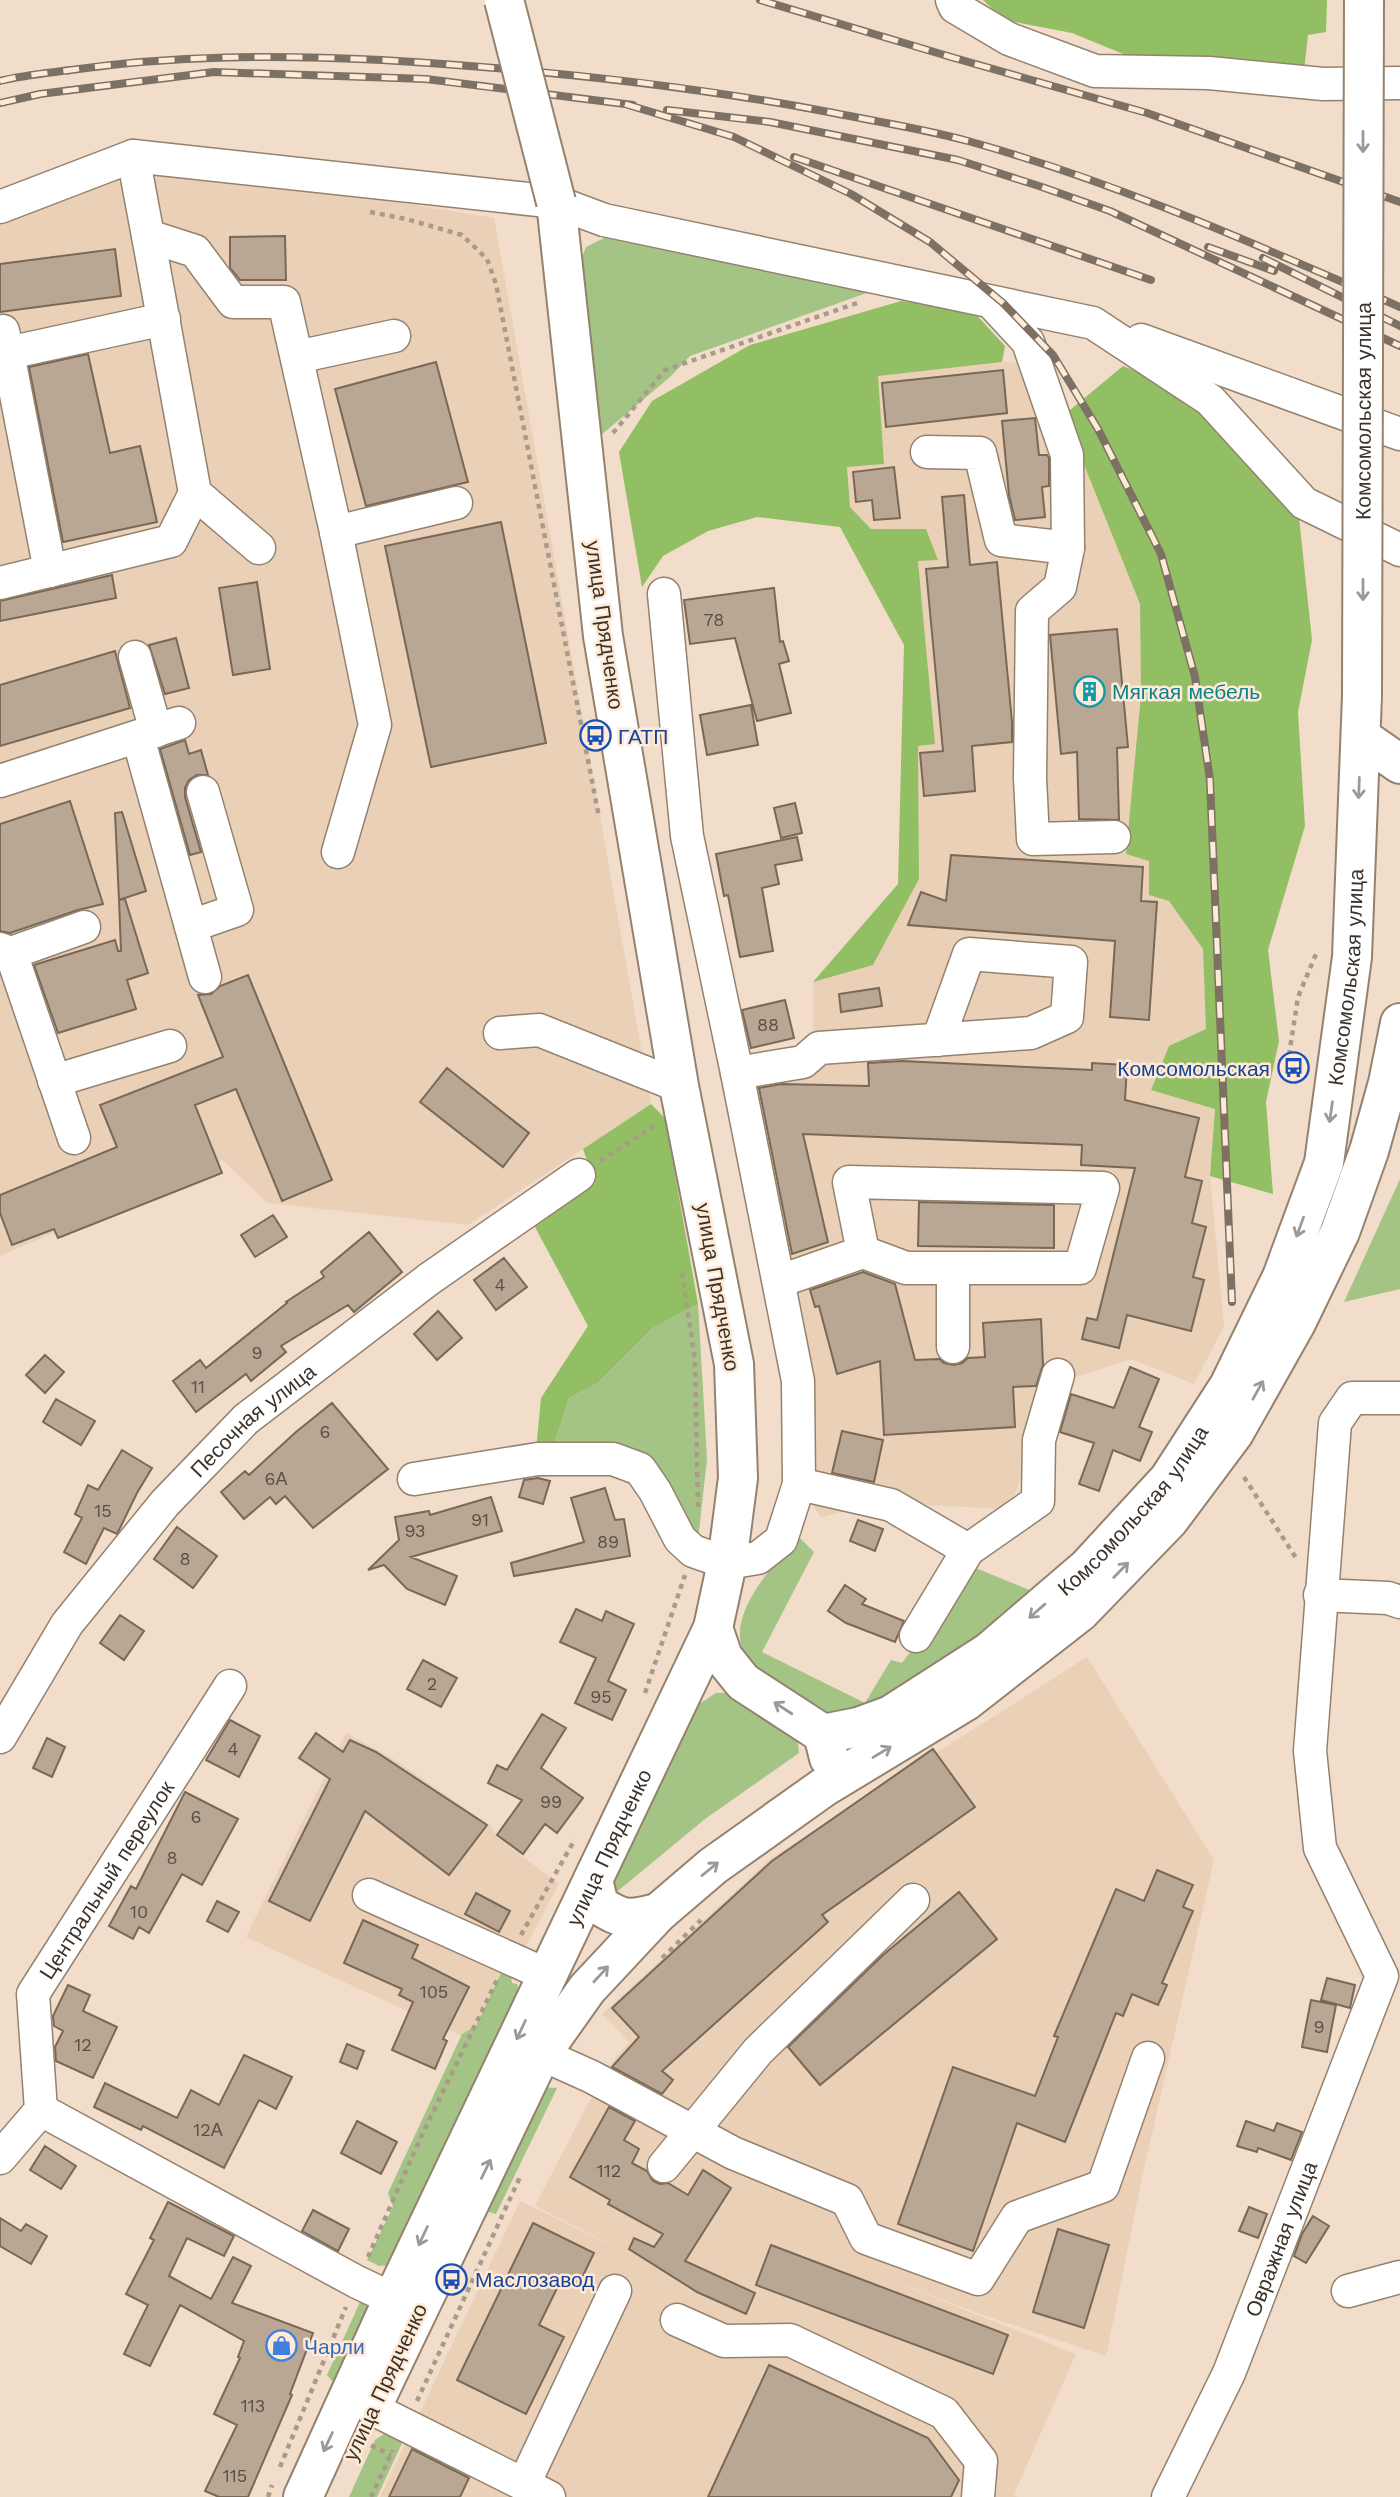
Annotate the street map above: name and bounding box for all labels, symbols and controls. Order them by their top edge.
one-way arrow [1356,130,1370,153]
street label: Комсомольская улица [1350,302,1376,520]
street label: улица Прядченко [581,539,629,711]
one-way arrow [1356,578,1370,601]
house number: 78 [704,609,724,630]
building icon: Мягкая мебель [1072,674,1106,708]
place label: Мягкая мебель [1112,679,1260,704]
bus stop icon: ГАТП [578,719,612,753]
place label: ГАТП [618,724,668,749]
one-way arrow [1352,776,1365,799]
street label: Комсомольская улица [1322,868,1368,1087]
house number: 88 [757,1014,779,1035]
bus stop icon: Комсомольская [1276,1051,1310,1085]
place label: Комсомольская [1117,1056,1270,1081]
one-way arrow [1324,1100,1337,1123]
street label: улица Прядченко [691,1201,745,1373]
one-way arrow [1293,1215,1306,1237]
house number: 4 [495,1274,506,1295]
house number: 9 [251,1342,263,1363]
street label: Песочная улица [185,1358,320,1482]
house number: 11 [191,1376,205,1397]
one-way arrow [1252,1380,1266,1400]
street label: Комсомольская улица [1052,1420,1213,1600]
house number: 6 [320,1421,330,1442]
house number: 6А [265,1468,287,1489]
house number: 15 [94,1500,112,1521]
house number: 91 [471,1509,489,1530]
house number: 93 [404,1520,426,1541]
house number: 89 [597,1531,619,1552]
house number: 8 [179,1548,191,1569]
one-way arrow [1112,1562,1129,1579]
one-way arrow [1028,1603,1046,1619]
house number: 2 [427,1673,437,1694]
house number: 95 [590,1686,612,1707]
one-way arrow [774,1700,793,1715]
house number: 4 [228,1738,239,1759]
one-way arrow [872,1744,892,1758]
street label: улица Прядченко [560,1765,656,1930]
street label: Центральный переулок [33,1775,179,1984]
house number: 99 [540,1791,562,1812]
house number: 6 [191,1806,201,1827]
house number: 8 [166,1847,178,1868]
one-way arrow [701,1861,719,1876]
house number: 10 [130,1901,148,1922]
one-way arrow [593,1965,609,1983]
house number: 105 [420,1981,448,2002]
house number: 9 [1313,2016,1325,2037]
one-way arrow [514,2019,527,2040]
house number: 12 [74,2034,92,2055]
house number: 12А [193,2119,223,2140]
street label: Овражная улица [1239,2157,1322,2320]
one-way arrow [480,2159,493,2180]
house number: 112 [597,2160,621,2181]
one-way arrow [416,2225,429,2246]
bus stop icon: Маслозавод [435,2262,469,2296]
place label: Маслозавод [475,2267,595,2292]
street label: улица Прядченко [338,2300,432,2464]
shop icon: Чарли [264,2329,298,2363]
place label: Чарли [304,2334,365,2359]
house number: 113 [241,2395,265,2416]
one-way arrow [321,2431,334,2453]
house number: 115 [223,2465,247,2486]

